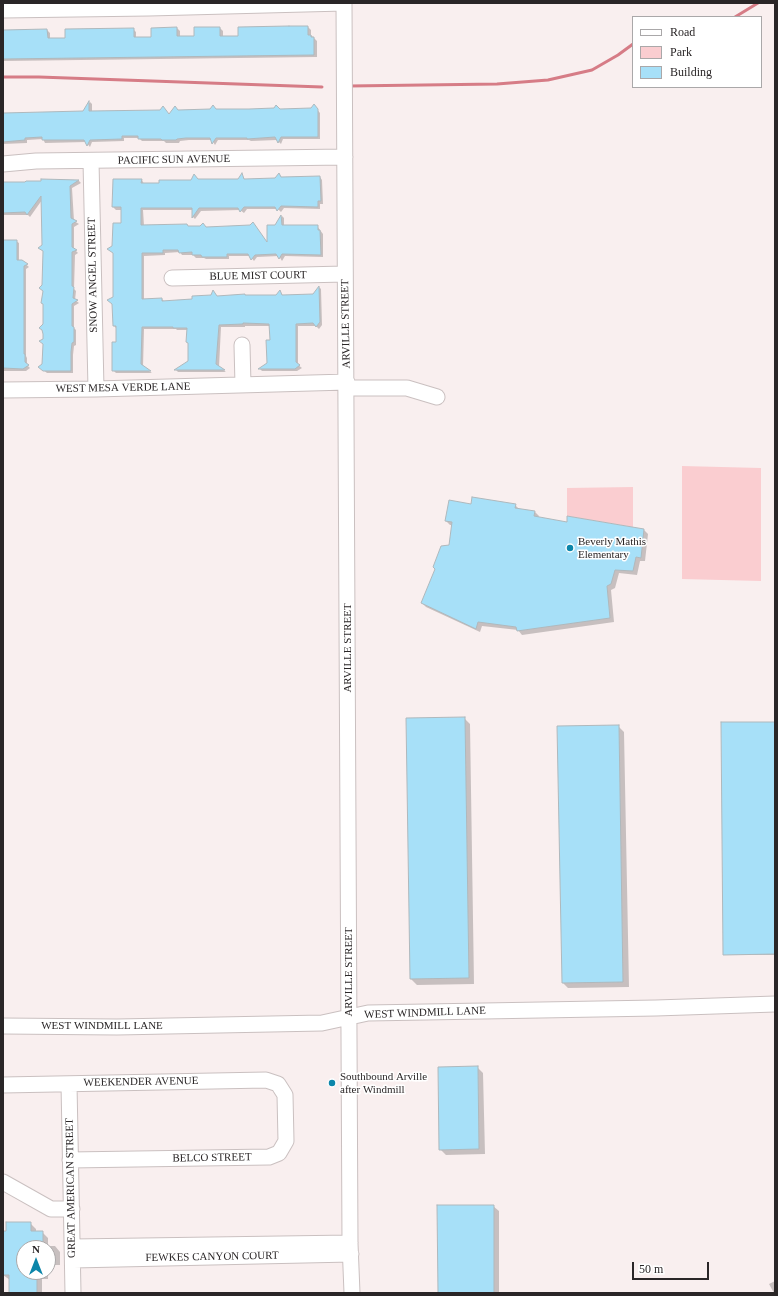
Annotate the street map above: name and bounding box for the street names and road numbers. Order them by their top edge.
street label: PACIFIC SUN AVENUE [118,152,230,168]
street label: SNOW ANGEL STREET [85,217,101,333]
street label: BLUE MIST COURT [209,269,307,283]
street label: ARVILLE STREET [339,279,353,369]
street label: WEST MESA VERDE LANE [56,380,190,396]
street label: ARVILLE STREET [341,603,355,693]
street label: ARVILLE STREET [342,927,356,1017]
street label: WEST WINDMILL LANE [364,1004,486,1022]
street label: WEST WINDMILL LANE [41,1019,163,1033]
street label: WEEKENDER AVENUE [83,1074,199,1090]
street label: GREAT AMERICAN STREET [63,1118,79,1258]
street label: BELCO STREET [172,1151,252,1165]
street label: FEWKES CANYON COURT [145,1249,279,1265]

